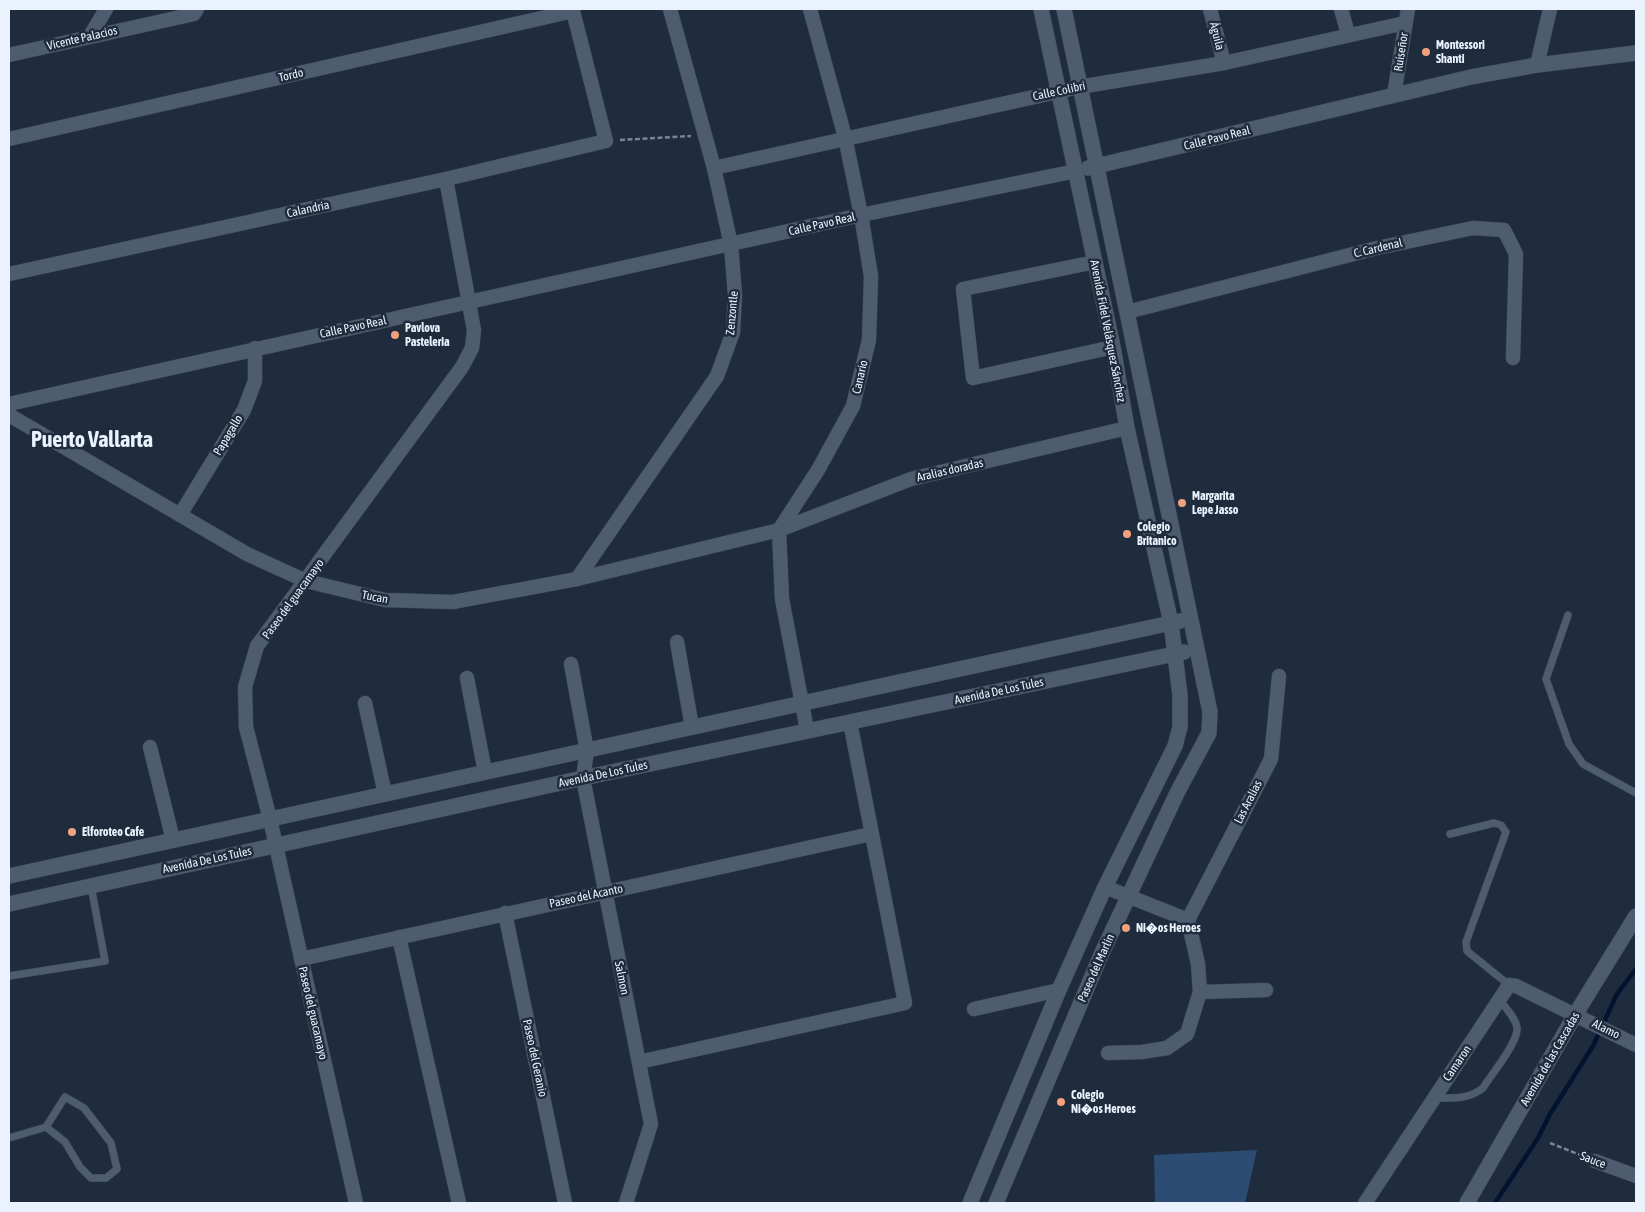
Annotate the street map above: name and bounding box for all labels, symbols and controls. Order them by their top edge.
street label: Águila [1207,21,1227,51]
street label: Vicente Palacios [45,23,119,53]
street label: Ruiseñor [1391,31,1411,72]
place label: Montessori Shanti [1436,38,1485,66]
marker: Montessori Shanti [1420,46,1432,58]
street label: Tordo [277,65,305,85]
street label: Calle Colibri [1031,79,1087,103]
street label: Calle Pavo Real [1182,123,1252,153]
street label: Calandria [285,198,331,220]
street label: Calle Pavo Real [787,209,857,238]
street label: C. Cardenal [1352,235,1404,260]
street label: Avenida Fidel Velásquez Sánchez [1087,259,1129,404]
street label: Zenzontle [723,290,741,336]
street label: Calle Pavo Real [318,313,388,341]
place label: Pavlova Pasteleria [405,321,450,349]
marker: Pavlova Pasteleria [389,329,401,341]
street label: Canario [849,358,871,395]
street label: Papagallo [210,412,246,458]
district label: Puerto Vallarta [31,426,153,452]
street label: Aralias doradas [915,456,985,484]
place label: Margarita Lepe Jasso [1192,489,1239,517]
marker: Margarita Lepe Jasso [1176,497,1188,509]
place label: Colegio Britanico [1137,520,1177,548]
marker: Colegio Britanico [1121,528,1133,540]
street label: Paseo del guacamayo [259,556,327,642]
street label: Tucan [361,588,389,606]
street label: Avenida De Los Tules [953,675,1045,707]
street label: Avenida De Los Tules [557,758,649,790]
street label: Las Aralias [1231,778,1265,826]
place label: Elforoteo Cafe [82,825,145,839]
marker: Elforoteo Cafe [66,826,78,838]
street label: Avenida De Los Tules [161,844,253,876]
street label: Paseo del Acanto [548,881,624,911]
place label: Ni�os Heroes [1136,921,1201,935]
marker: Ni�os Heroes [1120,922,1132,934]
street label: Paseo del Marlin [1075,932,1117,1004]
street label: Salmon [612,960,632,996]
street label: Paseo del guacamayo [295,965,331,1061]
street label: Avenida de las Cascadas [1517,1010,1583,1108]
street label: Alamo [1590,1016,1622,1042]
street label: Paseo del Geranio [520,1018,550,1098]
street label: Camaron [1440,1042,1474,1084]
place label: Colegio Ni�os Heroes [1071,1088,1136,1116]
marker: Colegio Ni�os Heroes [1055,1096,1067,1108]
street label: Sauce [1578,1149,1608,1171]

